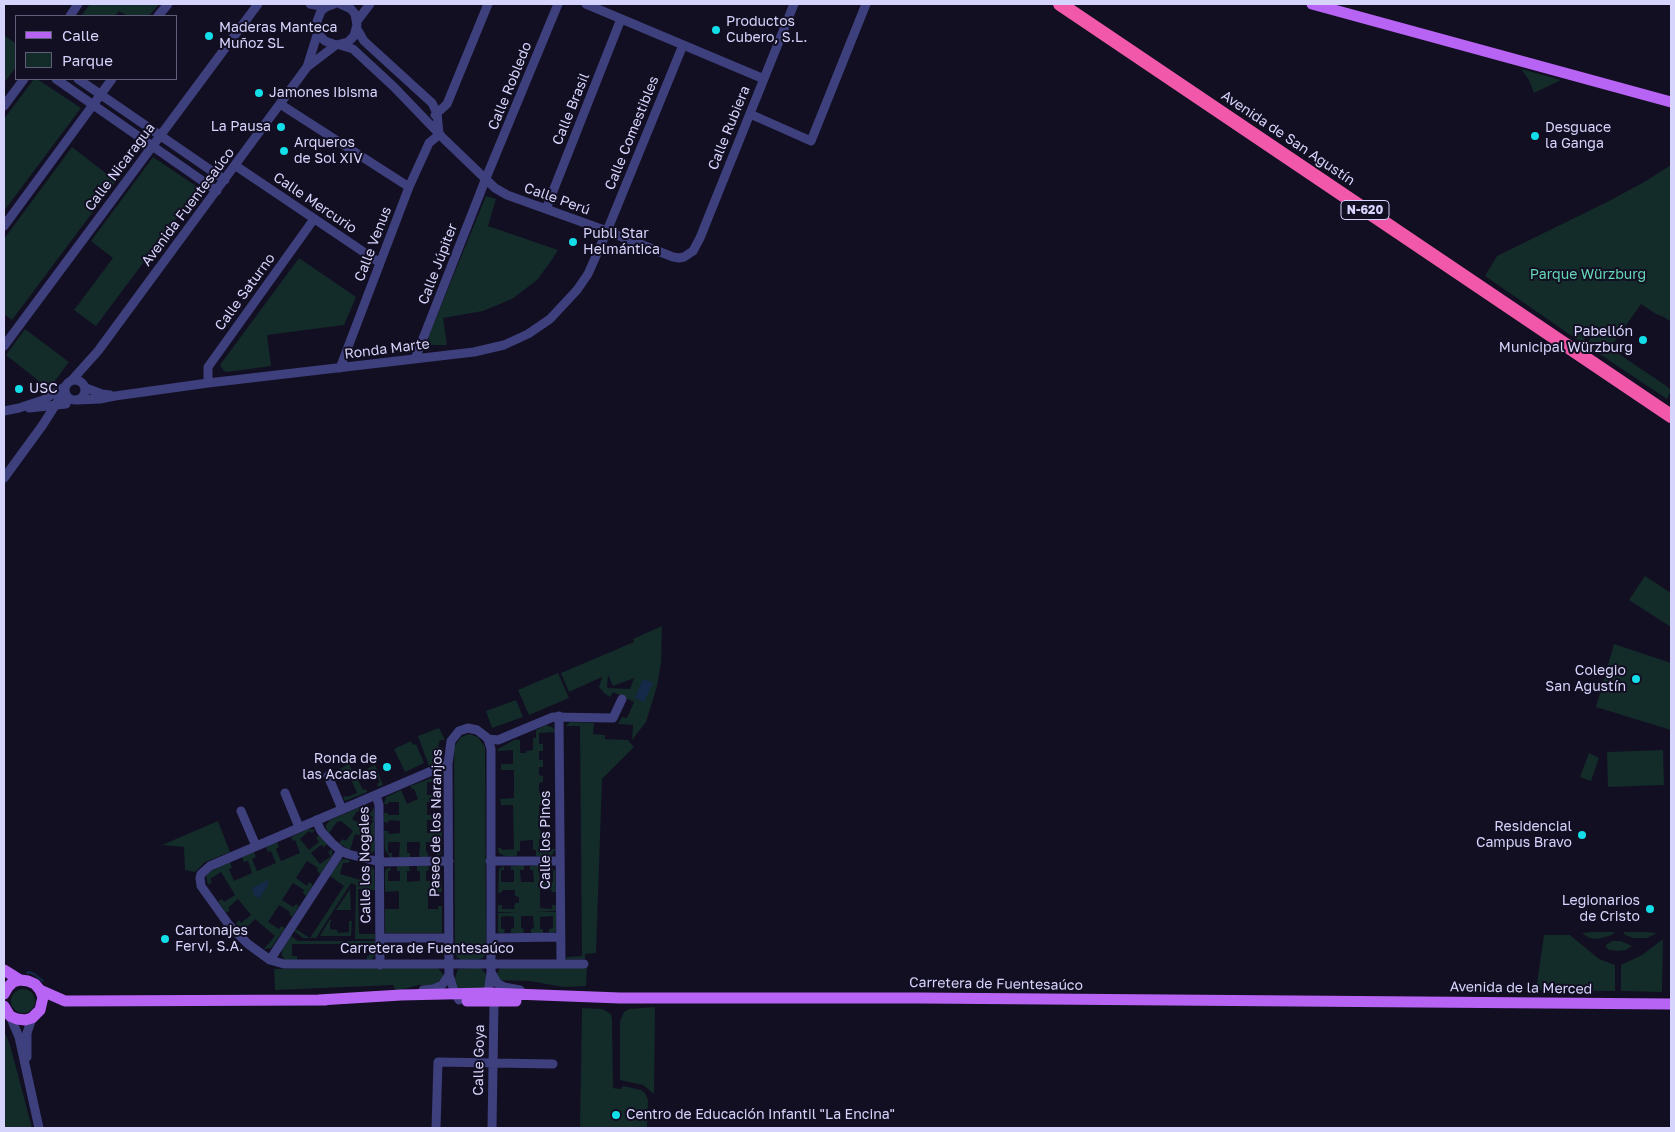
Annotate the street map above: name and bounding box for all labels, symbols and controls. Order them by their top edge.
place label: Productos Cubero, S.L. [726,14,807,46]
legend [15,15,178,80]
place label: Maderas Manteca Muñoz SL [219,20,338,52]
marker: Productos Cubero, S.L. [710,24,722,36]
text: Calle [62,26,99,44]
marker: Maderas Manteca Muñoz SL [203,30,215,42]
street label: Calle Robledo [485,39,535,133]
text: Parque [62,51,113,69]
street label: Calle Brasil [549,71,593,147]
street label: Calle Comestibles [601,73,663,193]
street label: Calle Rubiera [704,83,754,173]
place label: Jamones Ibisma [269,85,378,101]
marker: Jamones Ibisma [253,87,265,99]
street label: Avenida de San Agustín [1218,87,1358,189]
place label: La Pausa [211,119,271,135]
street label: Calle Nicaragua [81,120,159,214]
place label: Desguace la Ganga [1545,120,1611,152]
marker: La Pausa [275,121,287,133]
marker: Desguace la Ganga [1529,130,1541,142]
place label: Arqueros de Sol XIV [294,135,363,168]
street label: Avenida Fuentesaúco [138,145,238,269]
marker: Arqueros de Sol XIV [278,145,290,157]
street label: Calle Mercurio [270,169,360,237]
street label: Calle Perú [522,179,592,219]
road number: N-620 [1341,200,1389,220]
street label: Calle Venus [351,204,395,284]
street label: Calle Júpiter [415,221,461,307]
place label: Publi Star Helmántica [583,226,660,258]
marker: Publi Star Helmántica [567,236,579,248]
street label: Calle Saturno [211,250,279,334]
park label: Parque Würzburg [1530,267,1646,283]
place label: Pabellón Municipal Würzburg [1499,324,1633,357]
marker: Pabellón Municipal Würzburg [1637,334,1649,346]
street label: Ronda Marte [343,335,431,363]
place label: USC [29,381,58,397]
marker: USC [13,383,25,395]
place label: Colegio San Agustín [1545,663,1626,696]
marker: Colegio San Agustín [1630,673,1642,685]
street label: Paseo de los Naranjos [426,749,446,897]
place label: Ronda de las Acacias [302,751,377,784]
marker: Ronda de las Acacias [381,761,393,773]
street label: Calle los Pinos [538,791,554,889]
street label: Calle los Nogales [356,806,374,924]
place label: Residencial Campus Bravo [1476,819,1572,852]
marker: Residencial Campus Bravo [1576,829,1588,841]
place label: Legionarios de Cristo [1562,893,1640,926]
marker: Legionarios de Cristo [1644,903,1656,915]
place label: Cartonajes Fervi, S.A. [175,923,248,956]
marker: Cartonajes Fervi, S.A. [159,933,171,945]
street label: Carretera de Fuentesaúco [340,941,514,957]
street label: Carretera de Fuentesaúco [909,974,1083,994]
street label: Avenida de la Merced [1450,978,1592,998]
street label: Calle Goya [470,1024,488,1096]
place label: Centro de Educación Infantil "La Encina" [626,1107,895,1123]
marker: Centro de Educación Infantil "La Encina" [610,1109,622,1121]

